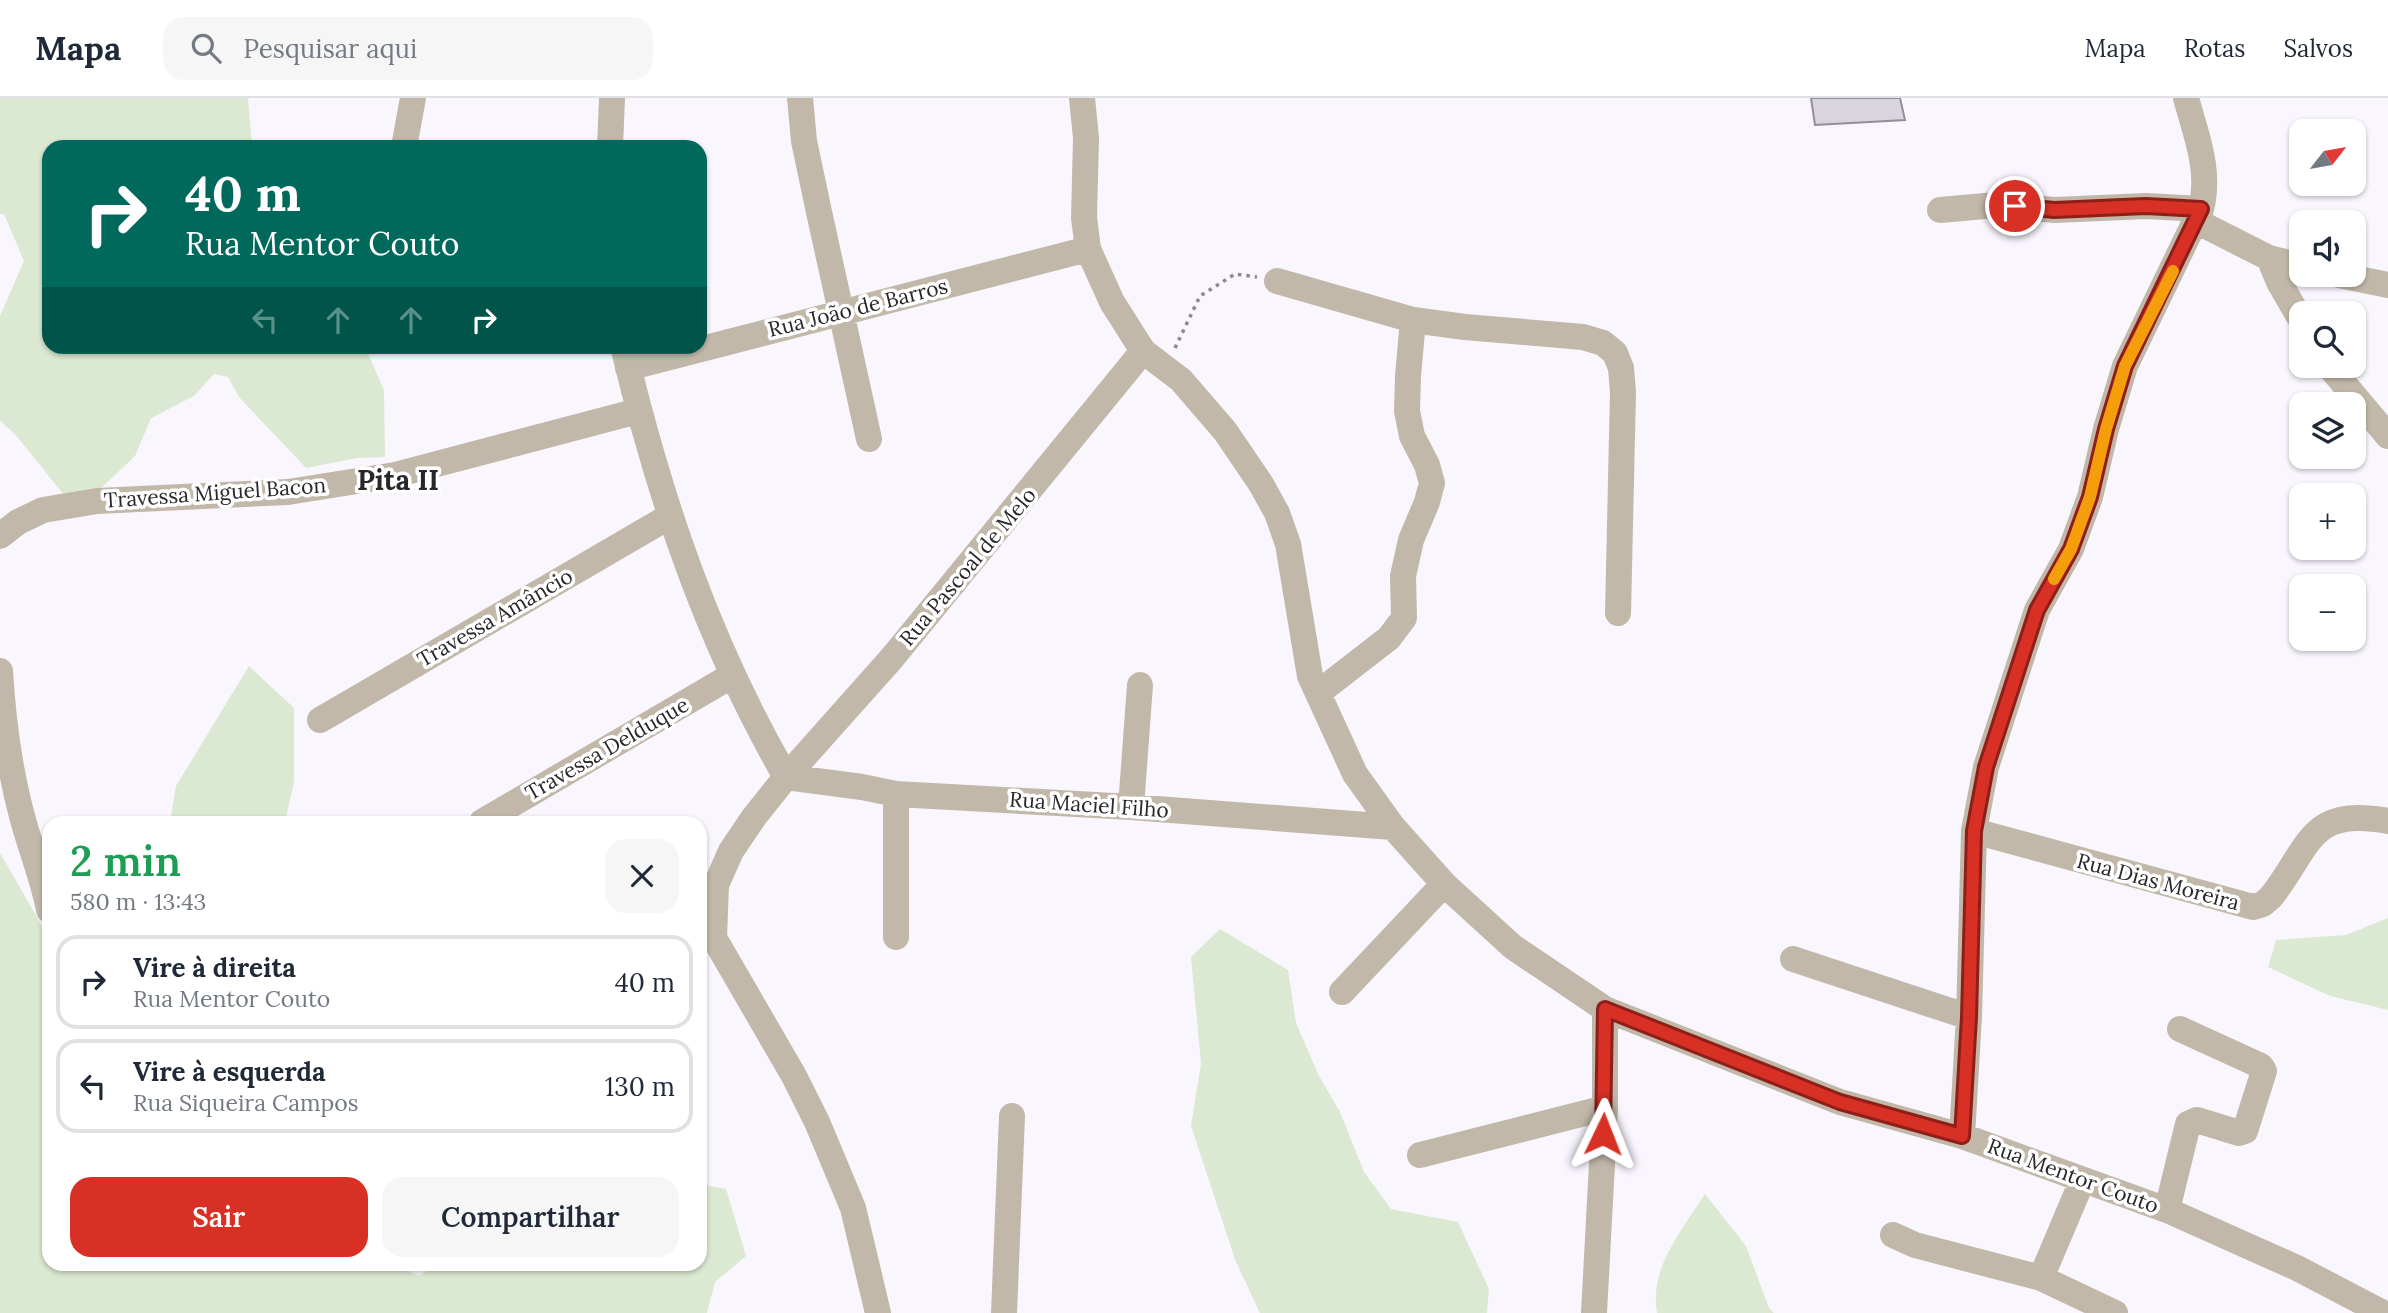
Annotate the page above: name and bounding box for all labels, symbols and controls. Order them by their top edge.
search box [163,17,653,80]
text: Mapa [35,27,121,69]
icon: search [187,29,225,67]
text: Pesquisar aqui [243,32,417,65]
text: Mapa [2085,33,2146,64]
text: Rotas [2184,33,2245,64]
text: Salvos [2283,33,2353,64]
north arrow [2289,119,2366,196]
map controls [2289,119,2366,651]
text: 40 m [185,162,301,224]
icon: right [70,168,161,259]
pin [1985,176,2045,236]
icon: arrive [1996,187,2034,225]
button: sound [2289,210,2366,287]
text: Rua Mentor Couto [185,223,459,264]
street label: Rua João de Barros [765,272,950,343]
icon: left [246,301,284,339]
icon: ahead [319,301,357,339]
icon: ahead [392,301,430,339]
icon: right [465,301,503,339]
button: search [2289,301,2366,378]
button: layers [2289,392,2366,469]
district label: Pita II [357,462,439,498]
street label: Travessa Miguel Bacon [103,471,327,514]
street label: Rua Pascoal de Melo [893,482,1042,651]
button: + [2289,483,2366,560]
street label: Travessa Amâncio [412,562,577,673]
button: − [2289,574,2366,651]
street label: Travessa Delduque [520,691,693,806]
street label: Rua Maciel Filho [1008,785,1170,824]
text: 2 min [70,834,181,888]
button: close [605,839,679,913]
street label: Rua Dias Moreira [2074,847,2243,916]
text: 580 m · 13:43 [70,887,206,916]
text: Vire à direita [133,951,296,984]
icon: right [74,963,112,1001]
text: 40 m [615,966,675,999]
text: Rua Mentor Couto [133,984,330,1013]
text: Vire à esquerda [133,1055,326,1088]
icon: left [74,1067,112,1105]
text: 130 m [605,1070,675,1103]
text: Rua Siqueira Campos [133,1088,358,1117]
position arrow [1566,1097,1640,1171]
street label: Rua Mentor Couto [1984,1132,2162,1219]
button: Sair [70,1177,368,1257]
button: Compartilhar [382,1177,679,1257]

